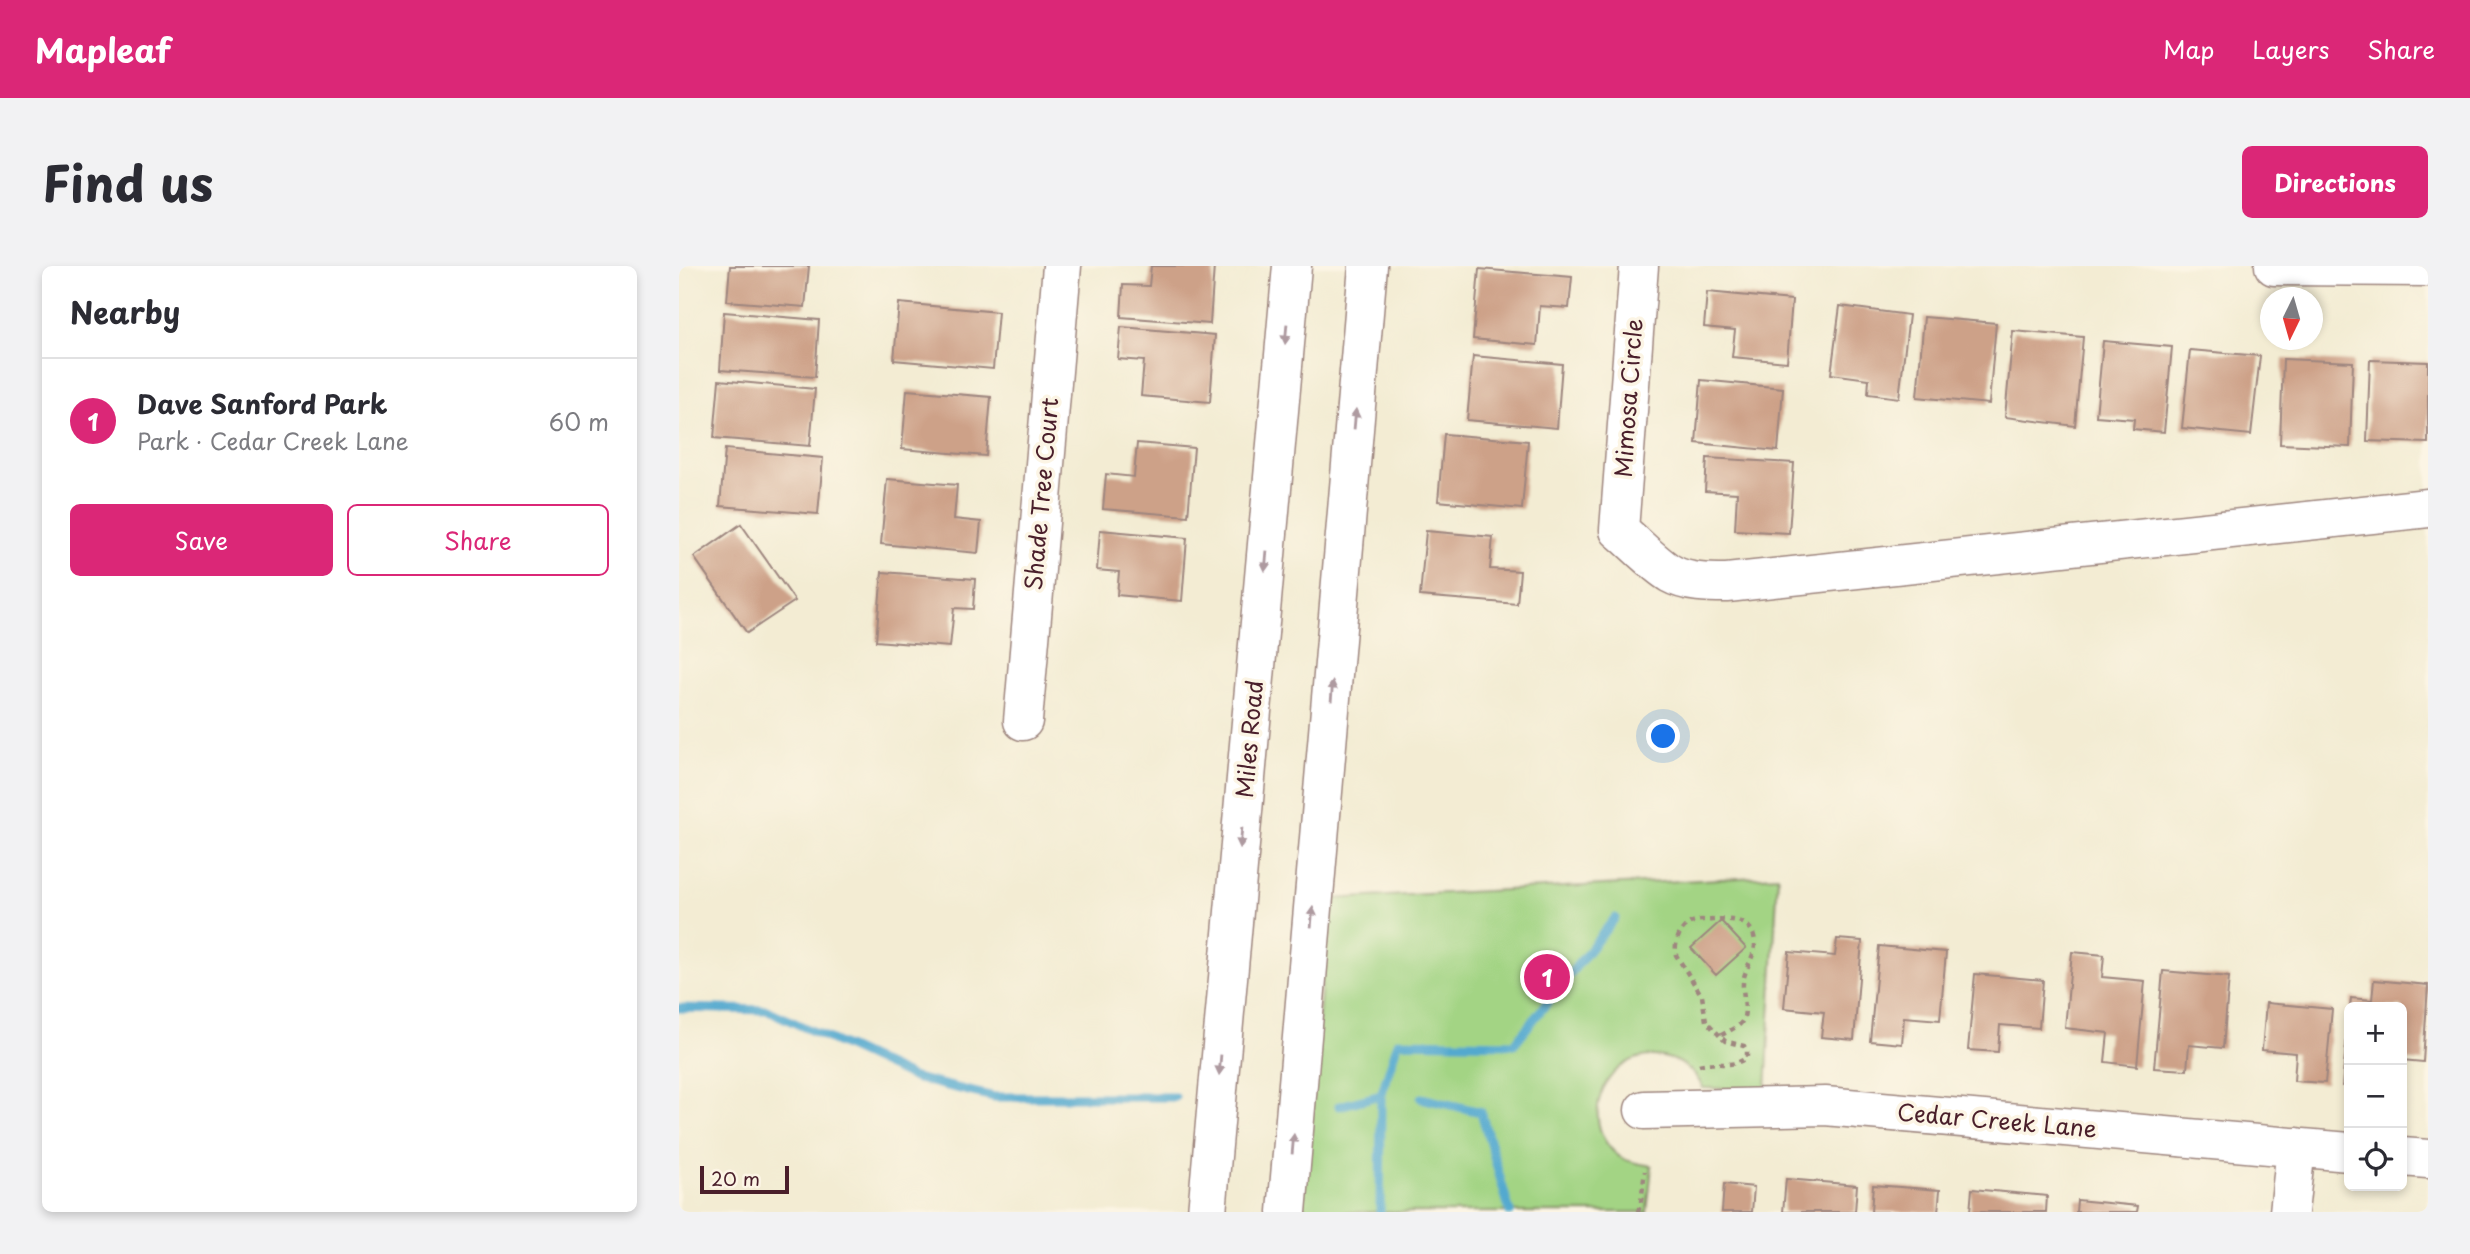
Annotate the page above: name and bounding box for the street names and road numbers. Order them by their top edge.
street label: Mimosa Circle [1604,317,1651,479]
street label: Shade Tree Court [1015,396,1066,592]
street label: Miles Road [1226,679,1271,799]
street label: Cedar Creek Lane [1896,1093,2098,1146]

